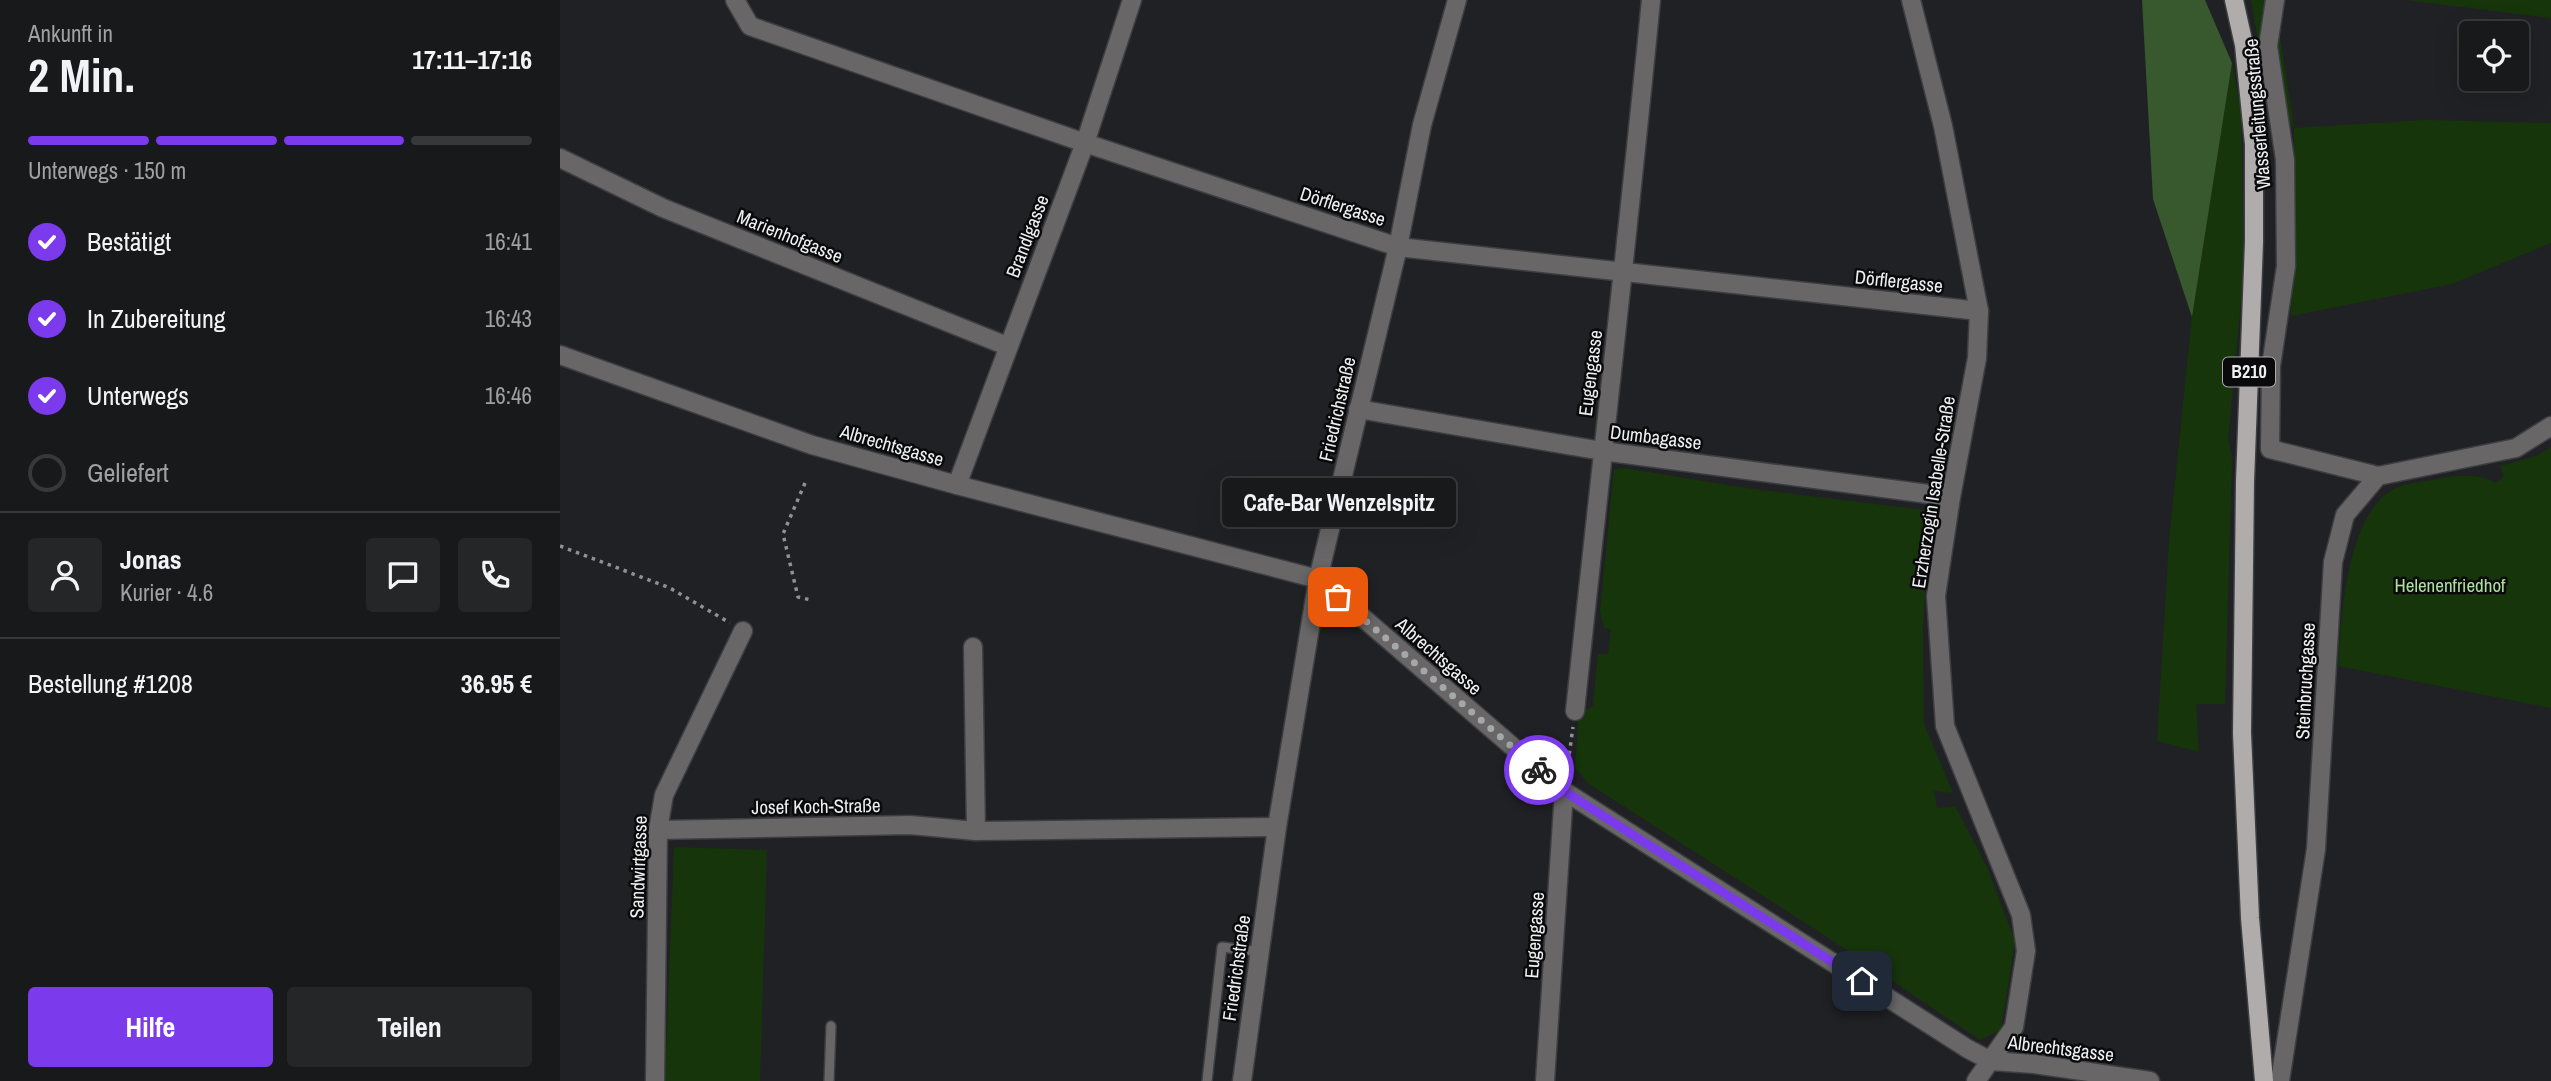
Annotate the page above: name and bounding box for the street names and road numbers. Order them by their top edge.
street label: Wasserleitungsstraße [2237,38,2277,190]
street label: Dörflergasse [1297,180,1389,232]
street label: Brandlgasse [999,191,1055,281]
street label: Marienhofgasse [733,203,847,269]
street label: Dörflergasse [1854,263,1944,299]
street label: Eugengasse [1572,328,1608,418]
street label: Friedrichstraße [1312,354,1362,464]
road number: B210 [2223,358,2275,386]
street label: Erzherzogin Isabelle-Straße [1905,394,1961,590]
street label: Albrechtsgasse [836,418,947,472]
street label: Dumbagasse [1609,419,1703,455]
street label: Albrechtsgasse [1390,611,1488,701]
street label: Steinbruchgasse [2289,622,2321,740]
street label: Josef Koch-Straße [751,792,881,820]
street label: Sandwirtgasse [623,815,653,919]
street label: Eugengasse [1518,891,1550,979]
street label: Friedrichstraße [1216,913,1256,1023]
street label: Albrechtsgasse [2006,1028,2115,1067]

